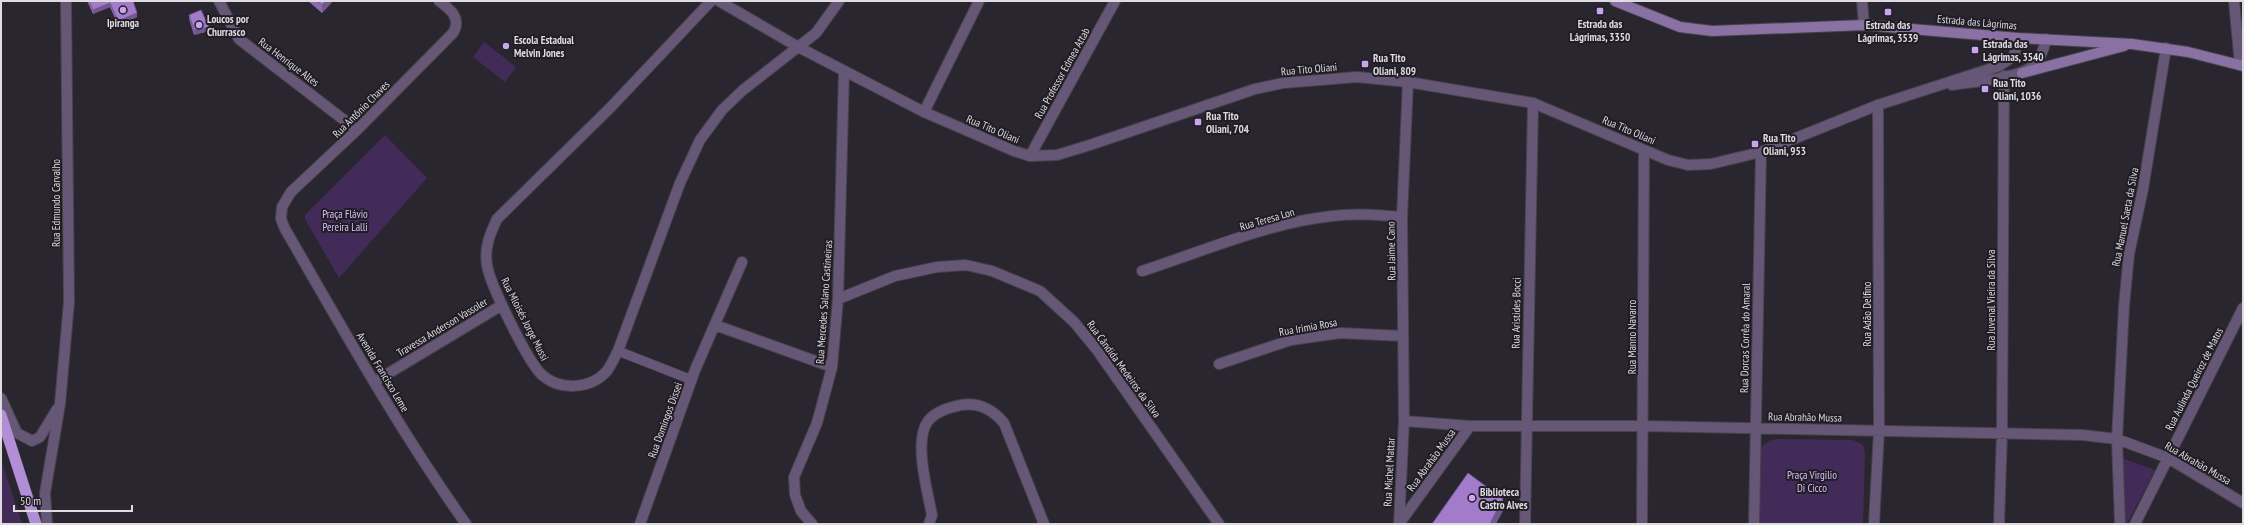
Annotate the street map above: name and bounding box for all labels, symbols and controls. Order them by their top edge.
marker: Ipiranga [118,5,128,15]
marker: Estrada das Lágrimas, 3350 [1595,6,1605,16]
marker: Estrada das Lágrimas, 3539 [1883,7,1893,17]
place label: Loucos por Churrasco [207,12,250,39]
street label: Estrada das Lágrimas [1937,12,2018,32]
place label: Ipiranga [107,16,140,30]
place label: Estrada das Lágrimas, 3350 [1570,17,1630,44]
place label: Estrada das Lágrimas, 3539 [1858,18,1918,45]
marker: Loucos por Churrasco [194,20,204,30]
street label: Rua Professor Edmea Attab [1031,25,1093,121]
place label: Escola Estadual Melvin Jones [514,33,574,60]
street label: Rua Henrique Altes [256,35,322,90]
place label: Estrada das Lágrimas, 3540 [1983,37,2044,64]
marker: Escola Estadual Melvin Jones [501,41,511,51]
marker: Estrada das Lágrimas, 3540 [1970,45,1980,55]
place label: Rua Tito Oliani, 809 [1373,51,1416,78]
marker: Rua Tito Oliani, 809 [1360,59,1370,69]
street label: Rua Tito Oliani [1280,60,1338,78]
place label: Rua Tito Oliani, 1036 [1993,76,2041,103]
street label: Rua Antônio Chaves [329,77,393,141]
marker: Rua Tito Oliani, 1036 [1980,84,1990,94]
place label: Rua Tito Oliani, 704 [1206,109,1250,136]
street label: Rua Tito Oliani [964,112,1022,146]
street label: Rua Tito Oliani [1600,113,1658,147]
marker: Rua Tito Oliani, 704 [1193,117,1203,127]
place label: Rua Tito Oliani, 953 [1763,131,1806,158]
marker: Rua Tito Oliani, 953 [1750,139,1760,149]
street label: Rua Edmundo Carvalho [49,159,63,247]
street label: Rua Manuel Saeta da Silva [2109,166,2141,268]
street label: Rua Teresa Lon [1238,204,1296,234]
park label: Praça Flávio Pereira Lalli [322,207,368,234]
street label: Rua Jaime Cano [1383,221,1399,281]
street label: Rua Mercedes Salano Castineiras [813,239,835,364]
street label: Rua Juvenal Vieira da Silva [1984,250,1998,350]
street label: Rua Mloisés Jorge Mussi [498,275,552,363]
street label: Rua Aristides Bocci [1508,277,1524,349]
street label: Rua Adão Delfino [1860,281,1874,347]
street label: Rua Dorcas Corrêa do Amaral [1737,283,1753,393]
street label: Travessa Anderson Vassoler [394,294,490,360]
street label: Rua Manno Navarro [1625,299,1639,374]
street label: Rua Irimia Rosa [1278,315,1338,339]
street label: Rua Cândida Medeiros da Silva [1084,318,1164,420]
street label: Rua Aulinda Queiroz de Matos [2162,325,2226,433]
street label: Avenida Francisco Leme [354,330,412,415]
street label: Rua Domingos Dissei [645,380,685,460]
street label: Rua Abrahão Mussa [1768,409,1842,425]
street label: Rua Abrahão Mussa [1404,426,1458,494]
street label: Rua Michel Mattar [1380,437,1398,507]
street label: Rua Abrahão Mussa [2163,438,2233,488]
park label: Praça Virgilio Di Cicco [1787,468,1837,495]
place label: Biblioteca Castro Alves [1480,485,1528,512]
scale bar [14,487,132,513]
text: 50 m [20,493,41,508]
marker: Biblioteca Castro Alves [1467,493,1477,503]

